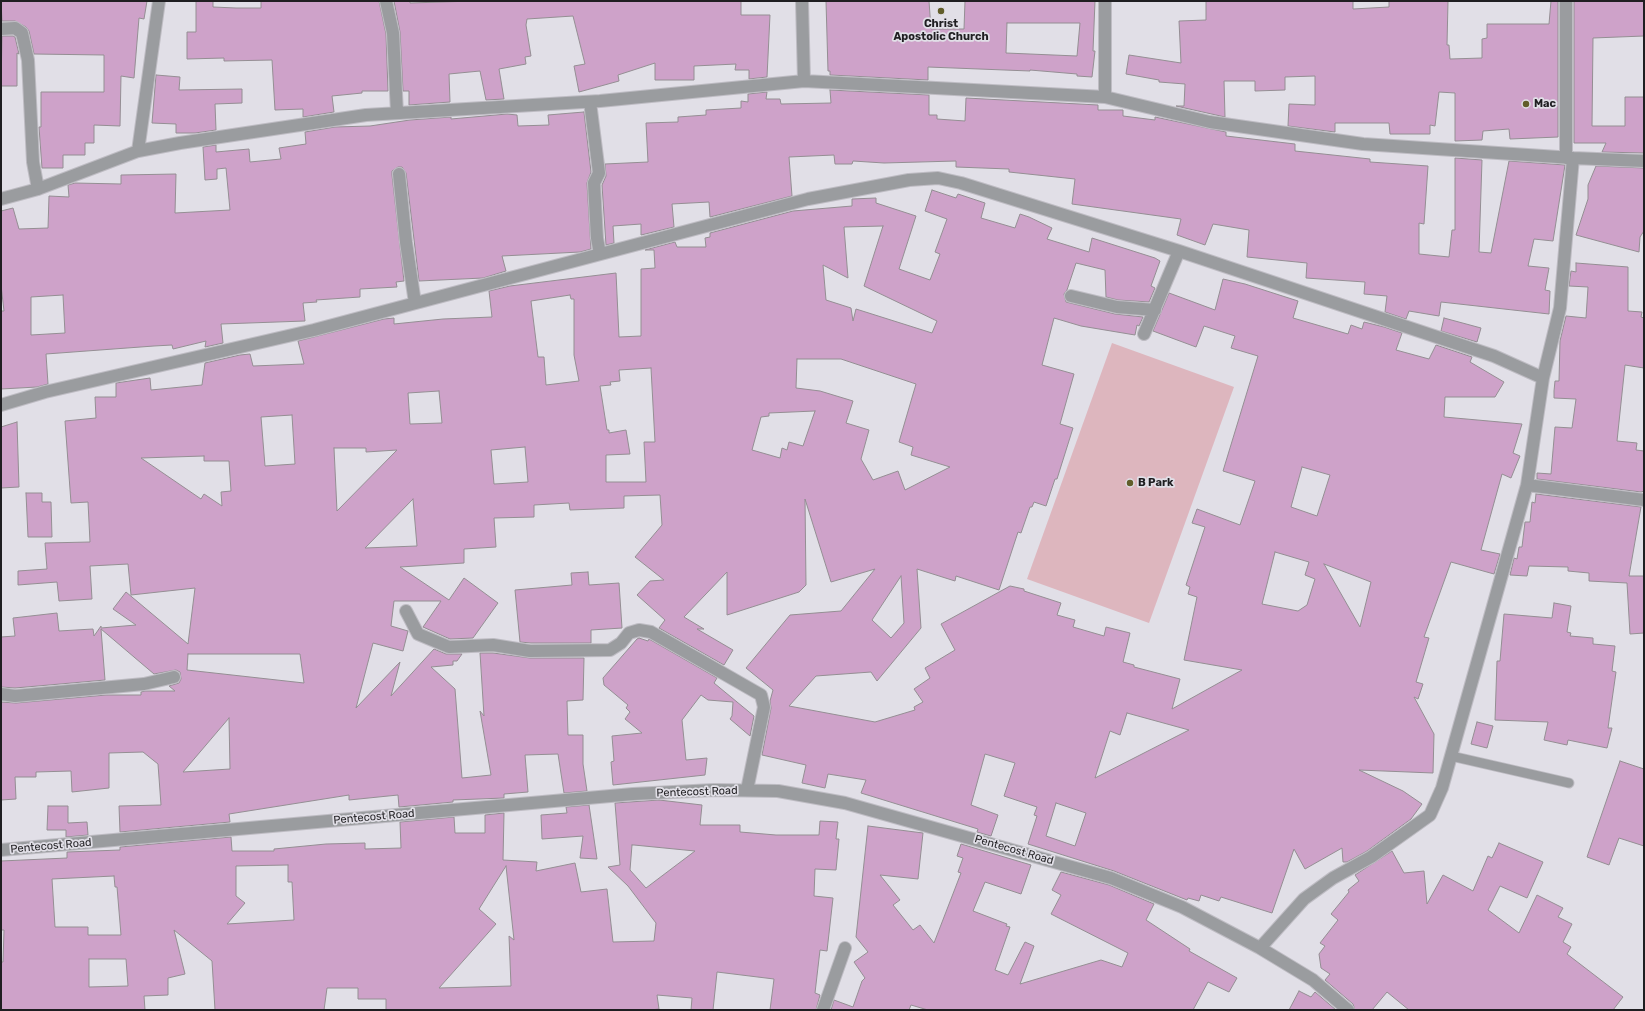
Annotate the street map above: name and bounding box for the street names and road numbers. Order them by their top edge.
street label: Pentecost Road [656,784,738,800]
street label: Pentecost Road [333,807,415,827]
street label: Pentecost Road [973,832,1055,868]
street label: Pentecost Road [10,836,92,856]

